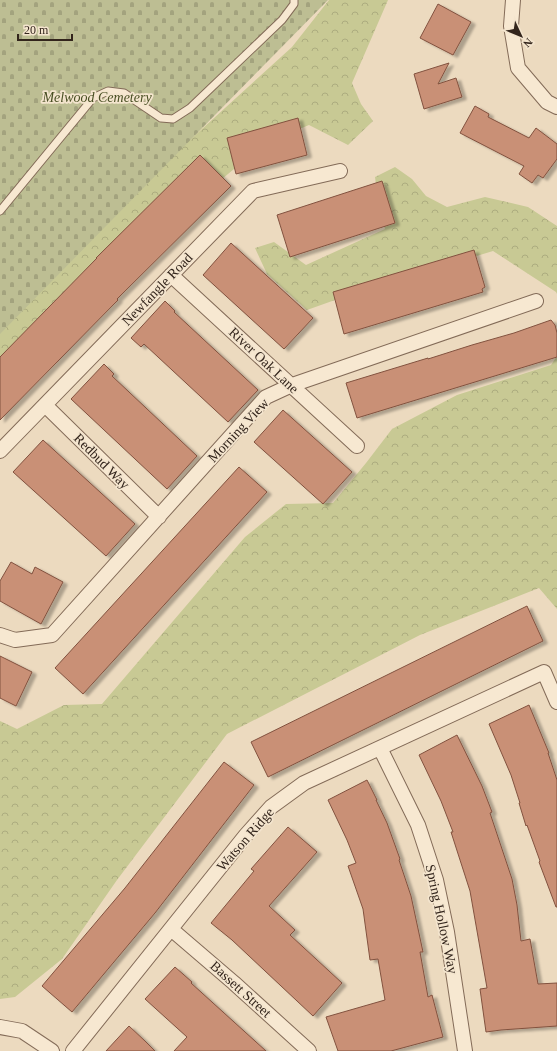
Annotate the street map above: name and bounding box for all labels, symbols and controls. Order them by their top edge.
scale bar [18,16,72,42]
north arrow [501,16,541,56]
text: 20 m [24,23,49,37]
text: N [521,36,535,50]
park label: Melwood Cemetery [41,90,152,105]
street label: Newfangle Road [119,250,196,329]
street label: River Oak Lane [226,324,301,396]
street label: Morning View [205,395,272,465]
street label: Redbud Way [71,431,132,492]
street label: Watson Ridge [214,805,277,874]
street label: Spring Hollow Way [423,863,460,975]
street label: Bassett Street [207,958,274,1021]

